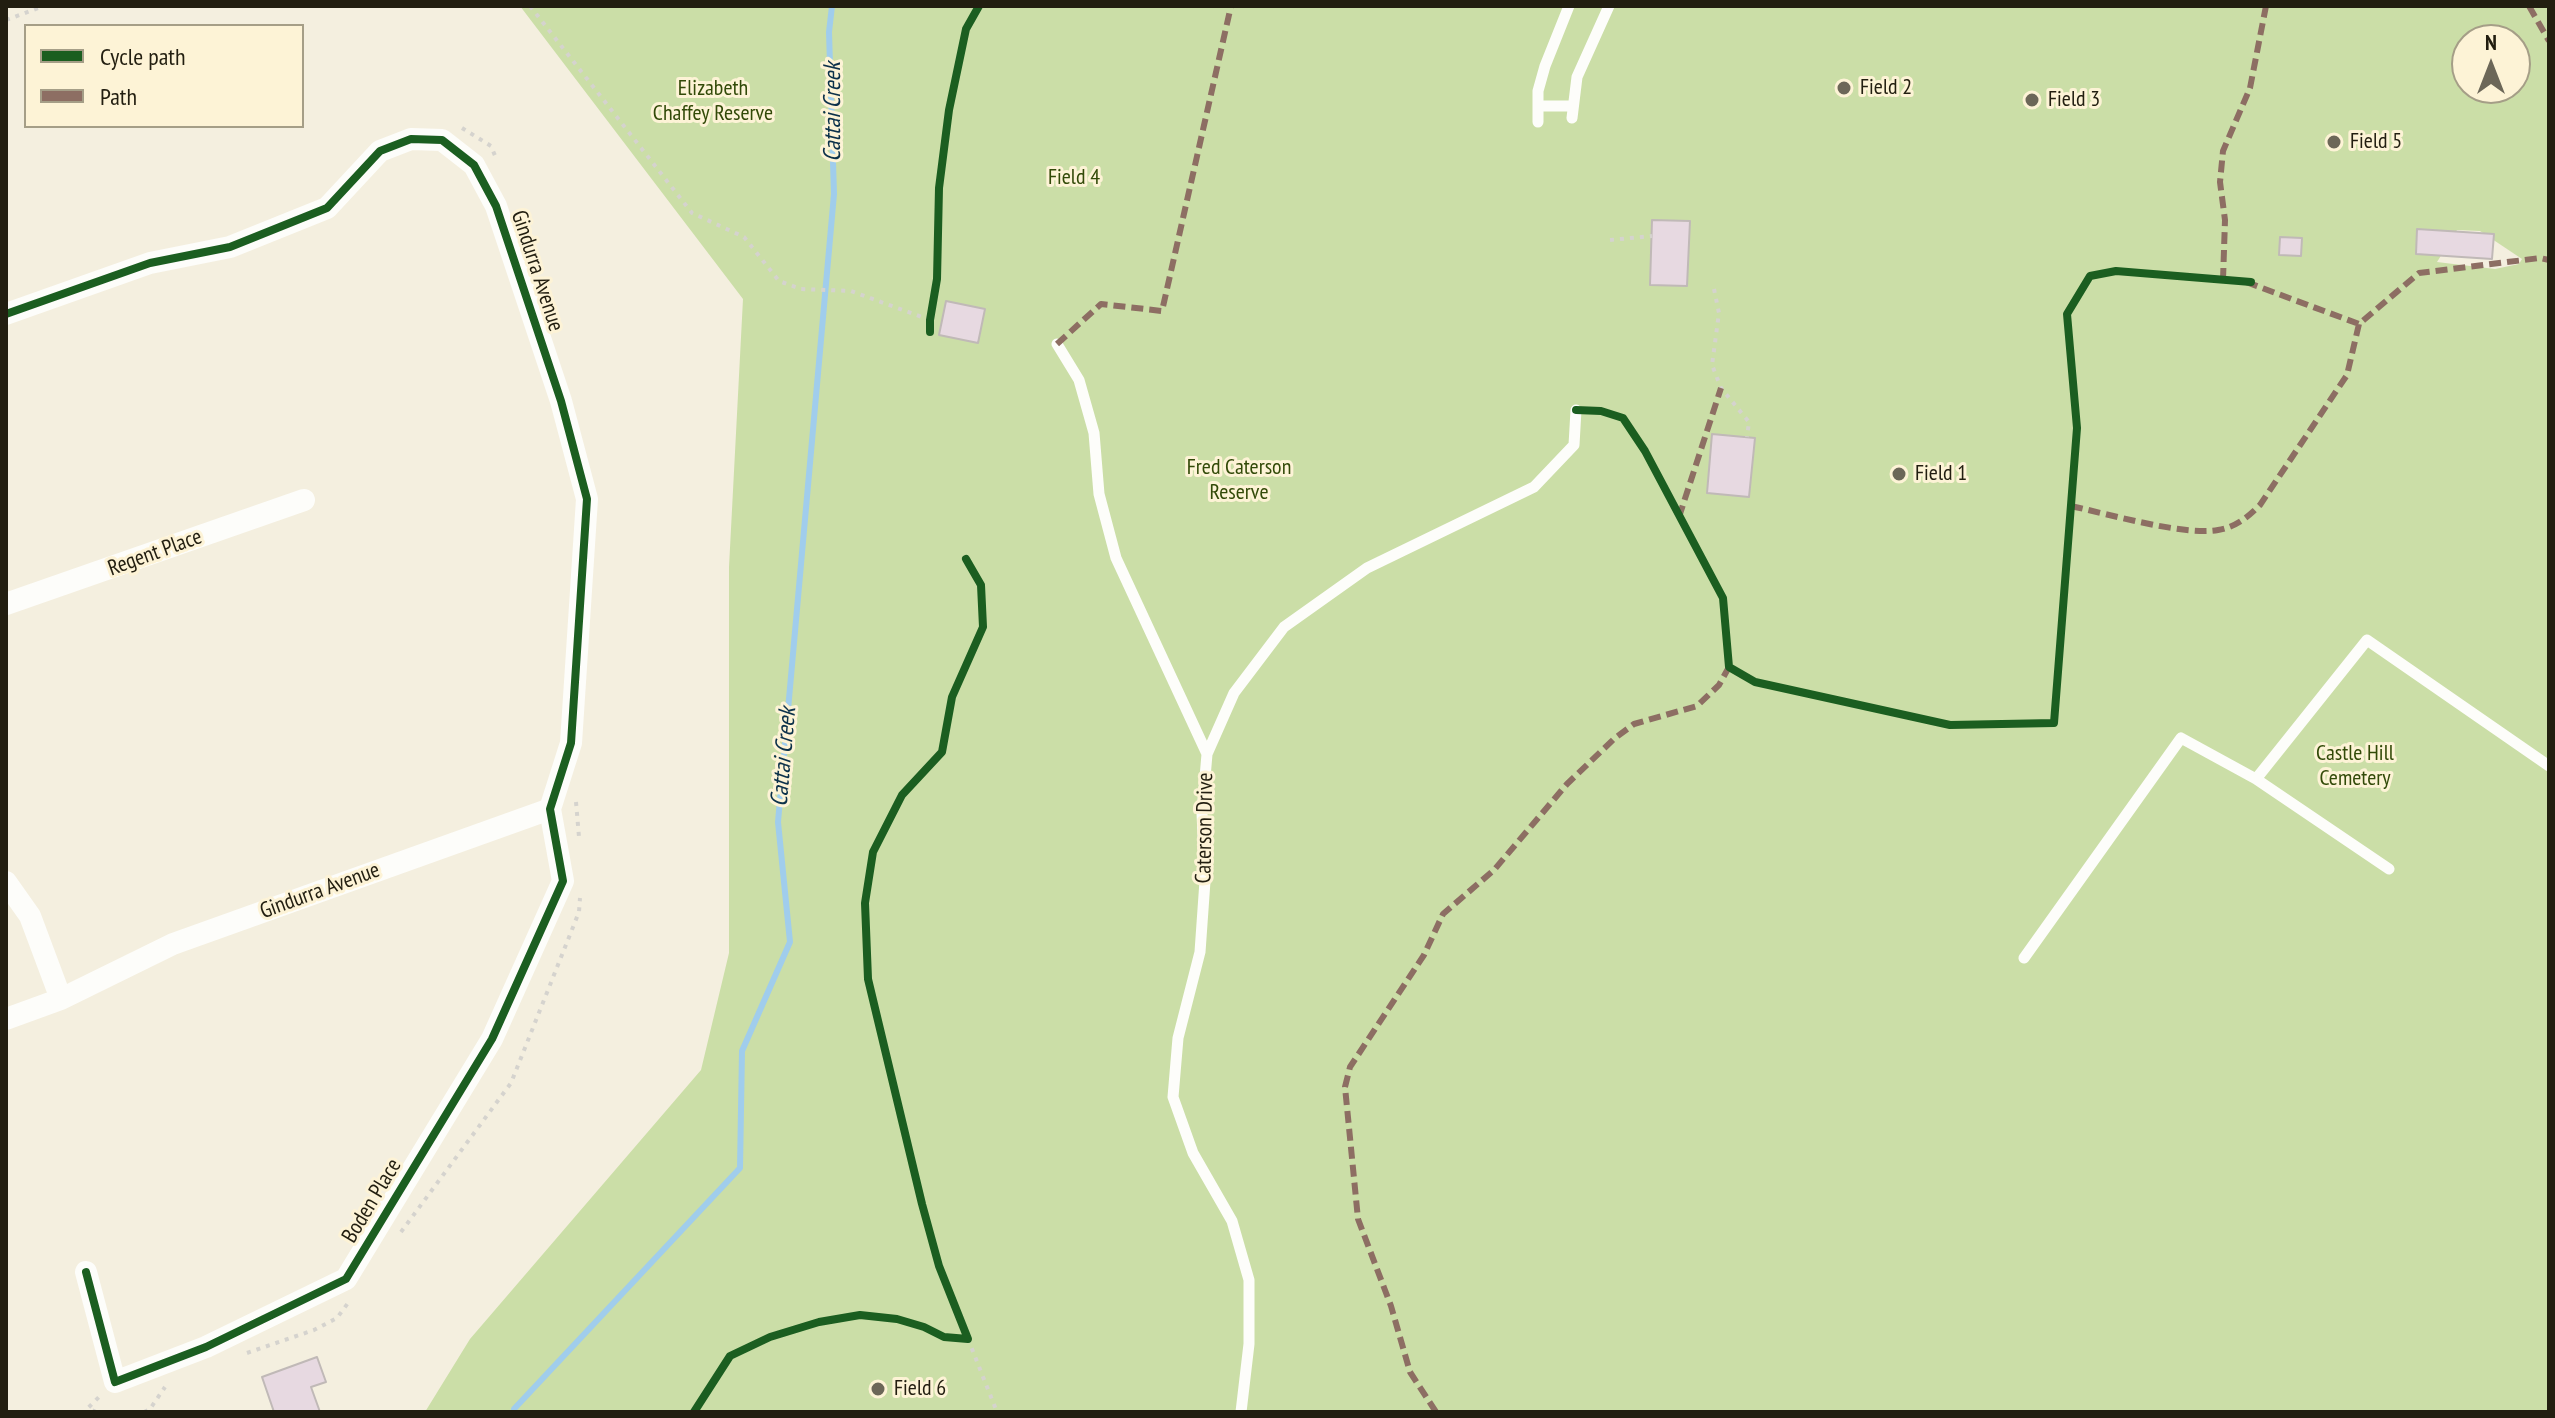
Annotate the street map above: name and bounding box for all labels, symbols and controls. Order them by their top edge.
legend [24,24,304,128]
north arrow [2451,24,2531,104]
text: N [2485,28,2497,56]
text: Cycle path [100,41,186,72]
water label: Cattai Creek [819,62,847,162]
place label: Field 2 [1860,75,1912,101]
park label: Elizabeth Chaffey Reserve [653,76,773,128]
marker: Field 2 [1835,79,1853,97]
text: Path [100,81,137,112]
place label: Field 3 [2048,87,2100,113]
marker: Field 3 [2023,91,2041,109]
place label: Field 5 [2350,129,2402,155]
marker: Field 5 [2325,133,2343,151]
park label: Field 4 [1048,165,1100,191]
street label: Gindurra Avenue [505,207,569,335]
park label: Fred Caterson Reserve [1187,455,1291,506]
place label: Field 1 [1915,461,1967,487]
marker: Field 1 [1890,465,1908,483]
street label: Regent Place [104,524,206,582]
water label: Cattai Creek [765,706,803,808]
park label: Castle Hill Cemetery [2316,741,2394,792]
street label: Caterson Drive [1191,772,1219,884]
street label: Gindurra Avenue [257,857,383,925]
street label: Boden Place [337,1154,407,1248]
place label: Field 6 [894,1376,946,1402]
marker: Field 6 [869,1380,887,1398]

